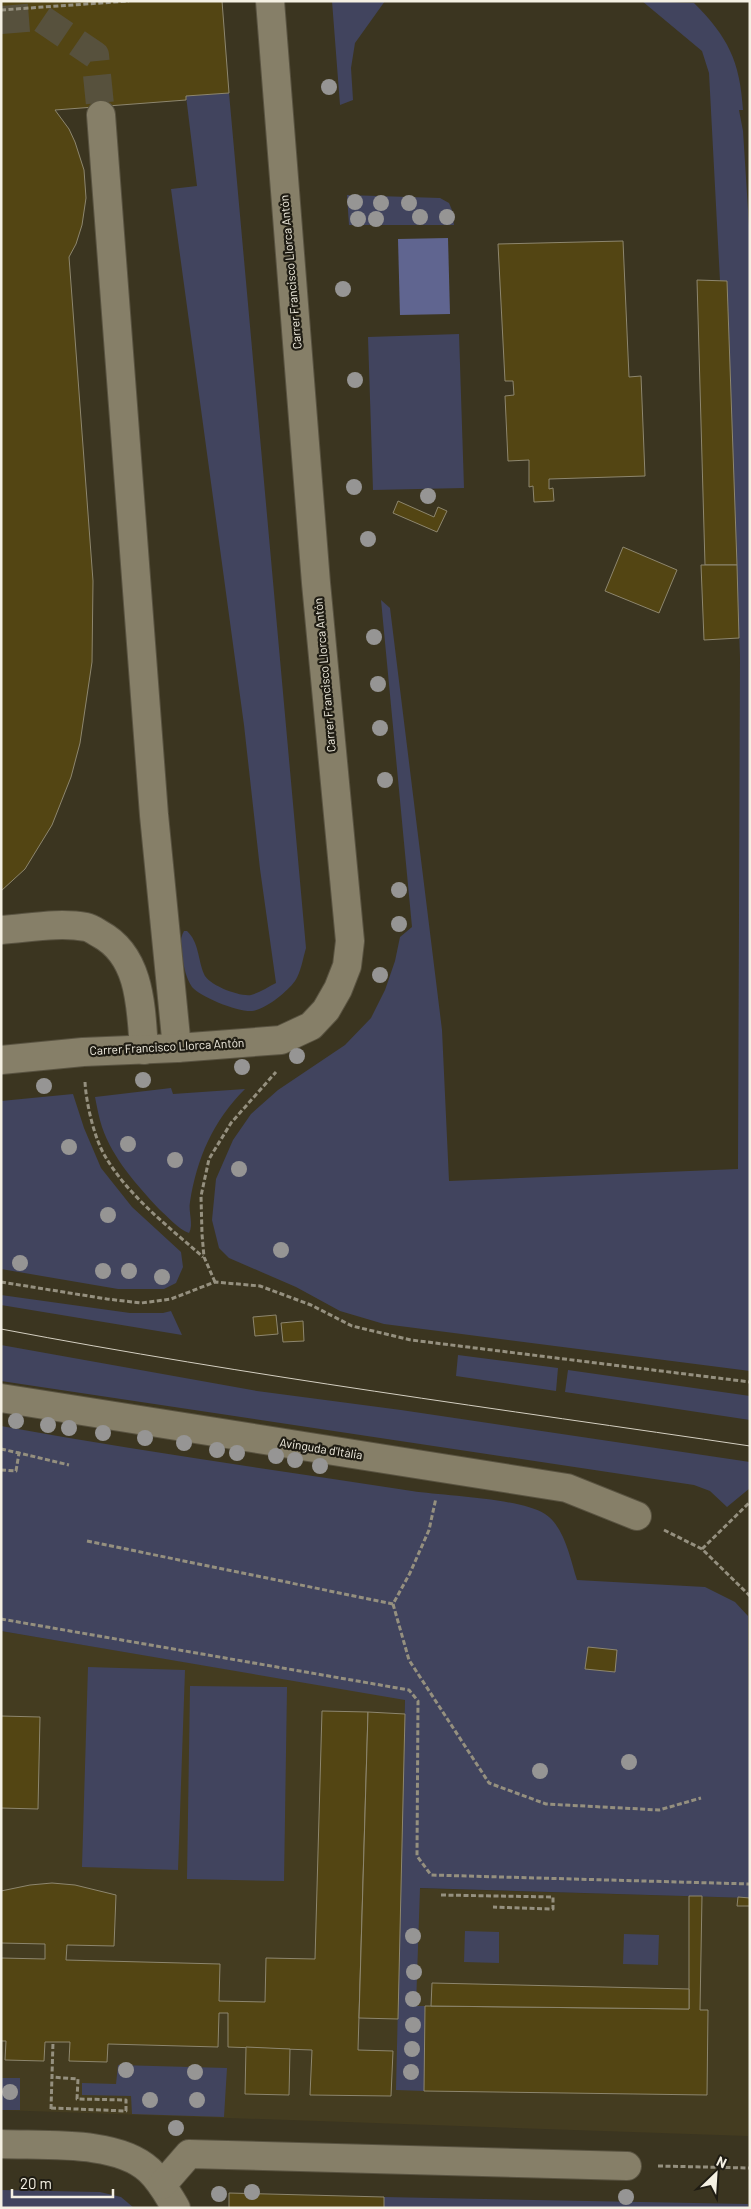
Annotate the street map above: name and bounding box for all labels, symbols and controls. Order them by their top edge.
street label: Carrer Francisco Llorca Antón [276,194,304,350]
street label: Carrer Francisco Llorca Antón [310,597,338,753]
street label: Carrer Francisco Llorca Antón [89,1035,245,1057]
street label: Avinguda d'Itàlia [279,1435,364,1461]
north arrow [691,2149,741,2199]
text: N [714,2152,730,2171]
scale bar [12,2166,114,2198]
text: 20 m [20,2174,52,2192]

